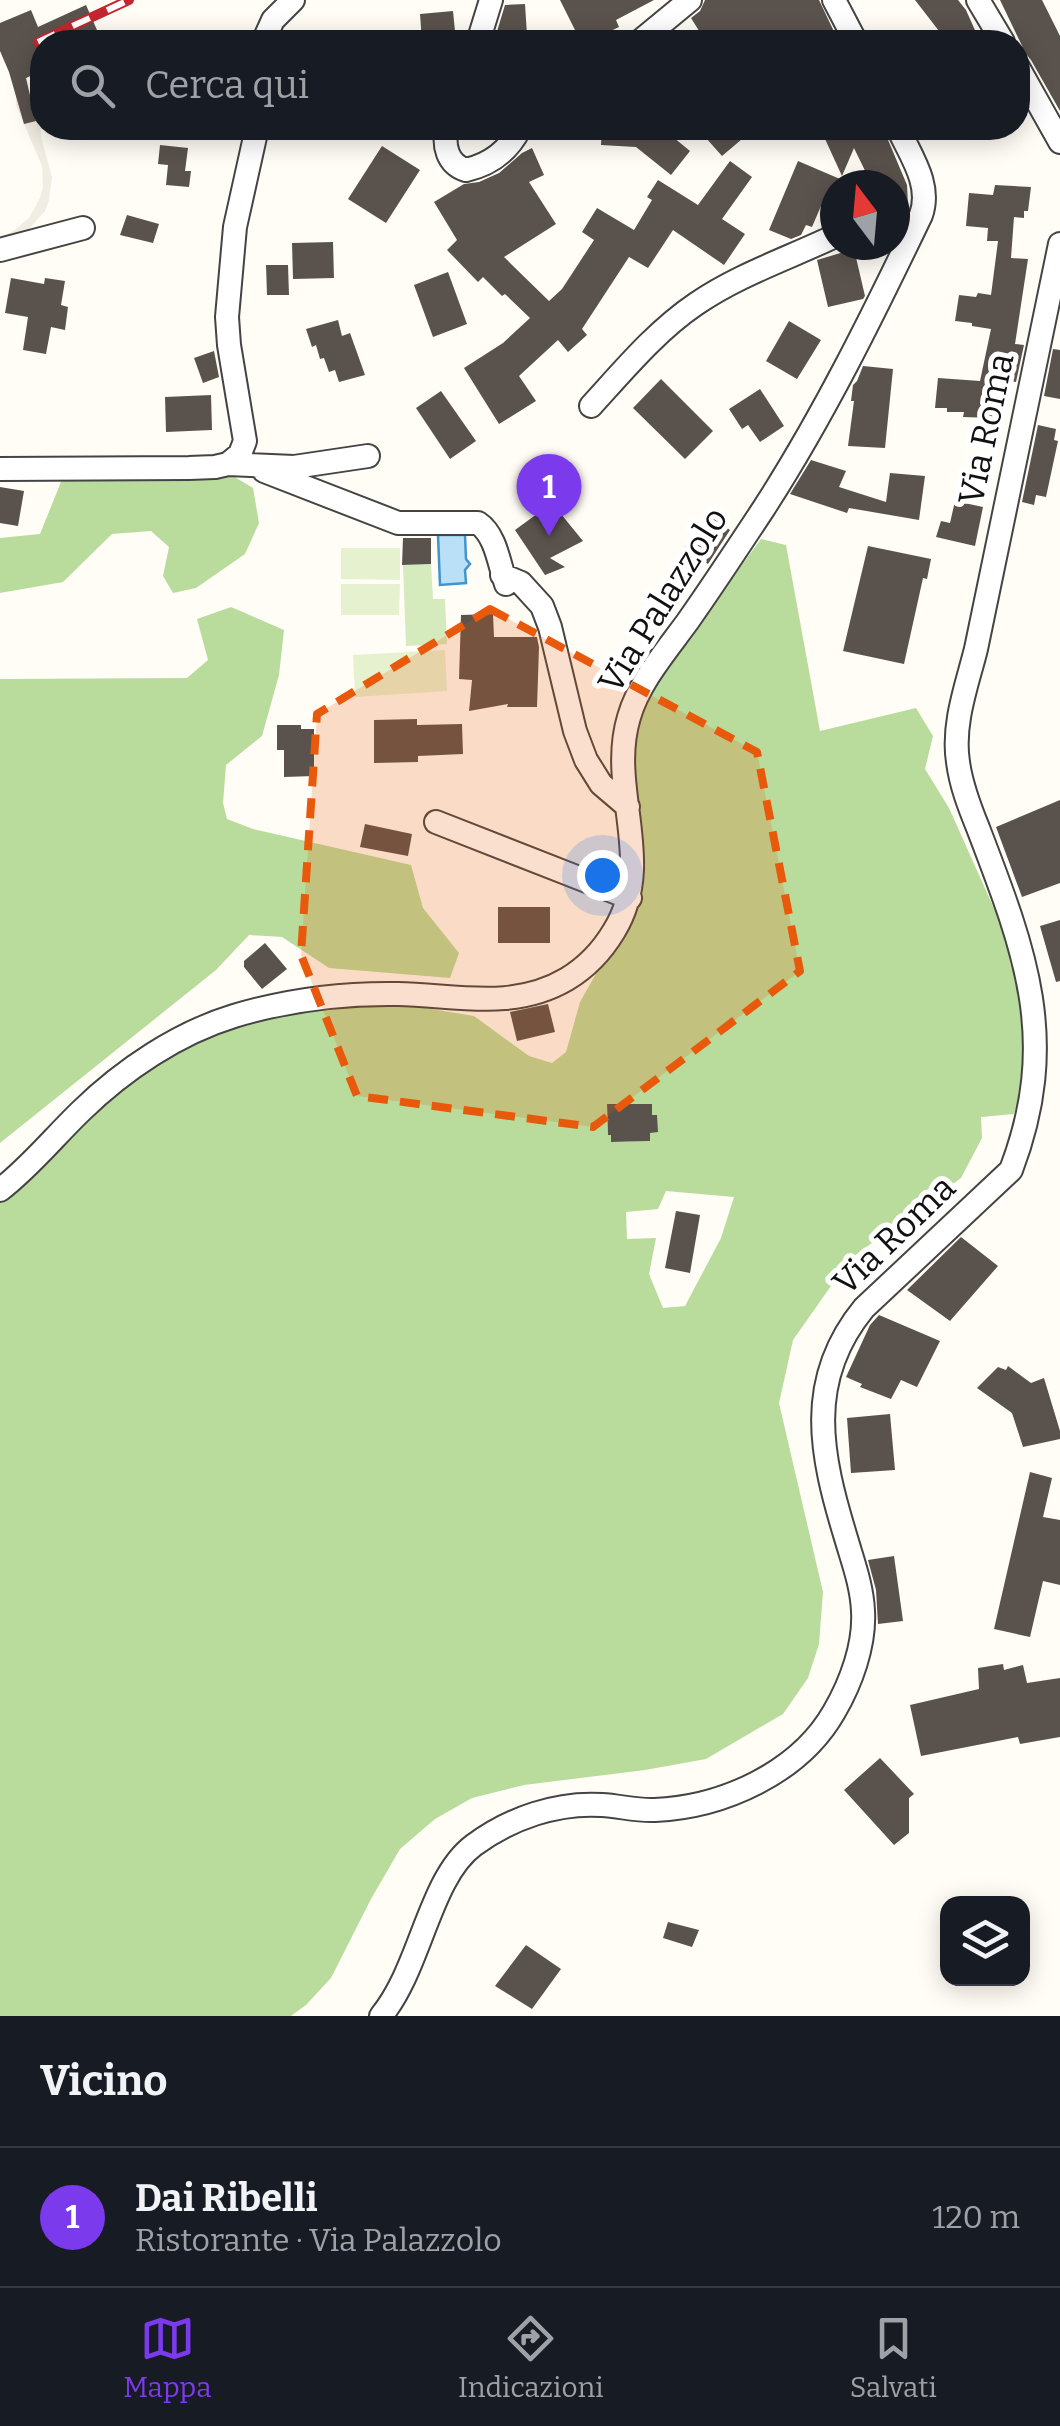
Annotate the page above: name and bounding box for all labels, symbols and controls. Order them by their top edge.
search box [30,30,1030,140]
icon: search [65,58,120,113]
text: Cerca qui [145,62,309,108]
north arrow [820,170,910,260]
street label: Via Roma [949,349,1023,509]
pin: 1 [516,454,582,536]
street label: Via Palazzolo [589,500,737,700]
your location [577,850,628,901]
street label: Via Roma [824,1166,964,1304]
map controls [940,1896,1030,1986]
button: layers [940,1896,1030,1986]
text: Vicino [40,2056,167,2106]
text: Dai Ribelli [135,2175,318,2221]
text: 1 [66,2198,79,2236]
text: 120 m [932,2198,1020,2236]
text: Ristorante · Via Palazzolo [135,2221,502,2259]
tab: Mappa [123,2311,212,2404]
tab: Indicazioni [458,2311,604,2404]
tab: Salvati [850,2311,937,2404]

